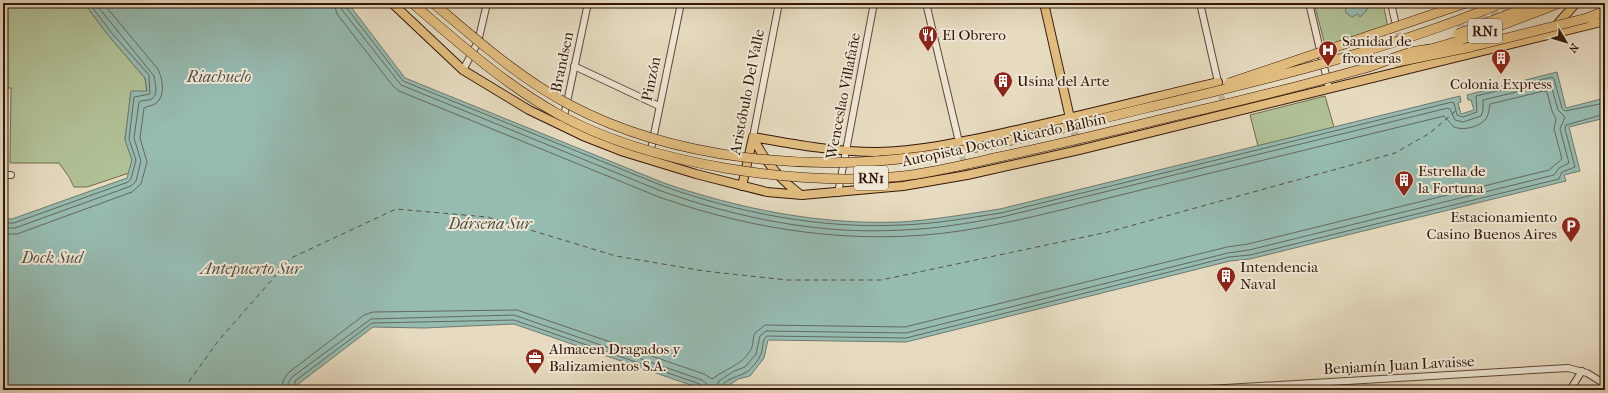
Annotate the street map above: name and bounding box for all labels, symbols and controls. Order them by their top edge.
road number: RN1 [1468,19,1502,43]
north arrow [1546,22,1586,62]
restaurant icon: El Obrero [917,24,939,52]
place label: El Obrero [942,26,1006,44]
street label: Aristóbulo Del Valle [726,27,768,157]
street label: Brandsen [547,30,577,94]
street label: Wenceslao Villafañe [822,31,864,162]
place label: Sanidad de fronteras [1342,32,1412,67]
hospital icon: Sanidad de fronteras [1317,39,1339,67]
text: N [1565,41,1581,56]
building icon: Colonia Express [1490,47,1512,75]
street label: Pinzón [638,55,665,103]
water label: Riachuelo [186,67,252,86]
building icon: Usina del Arte [992,70,1014,98]
place label: Usina del Arte [1017,72,1110,90]
place label: Colonia Express [1450,75,1553,93]
street label: Autopista Doctor Ricardo Balbín [899,109,1108,171]
place label: Estrella de la Fortuna [1417,162,1486,197]
road number: RN1 [854,166,888,190]
building icon: Estrella de la Fortuna [1393,169,1415,197]
place label: Estacionamiento Casino Buenos Aires [1427,208,1557,243]
water label: Dársena Sur [447,214,533,233]
parking icon: Estacionamiento Casino Buenos Aires [1560,215,1582,243]
water label: Dock Sud [20,248,84,267]
place label: Intendencia Naval [1240,258,1319,293]
water label: Antepuerto Sur [199,259,303,278]
building icon: Intendencia Naval [1215,265,1237,293]
place label: Almacen Dragados y Balizamientos S.A. [548,340,681,375]
office icon: Almacen Dragados y Balizamientos S.A. [524,347,546,375]
street label: Benjamín Juan Lavaisse [1323,352,1476,378]

